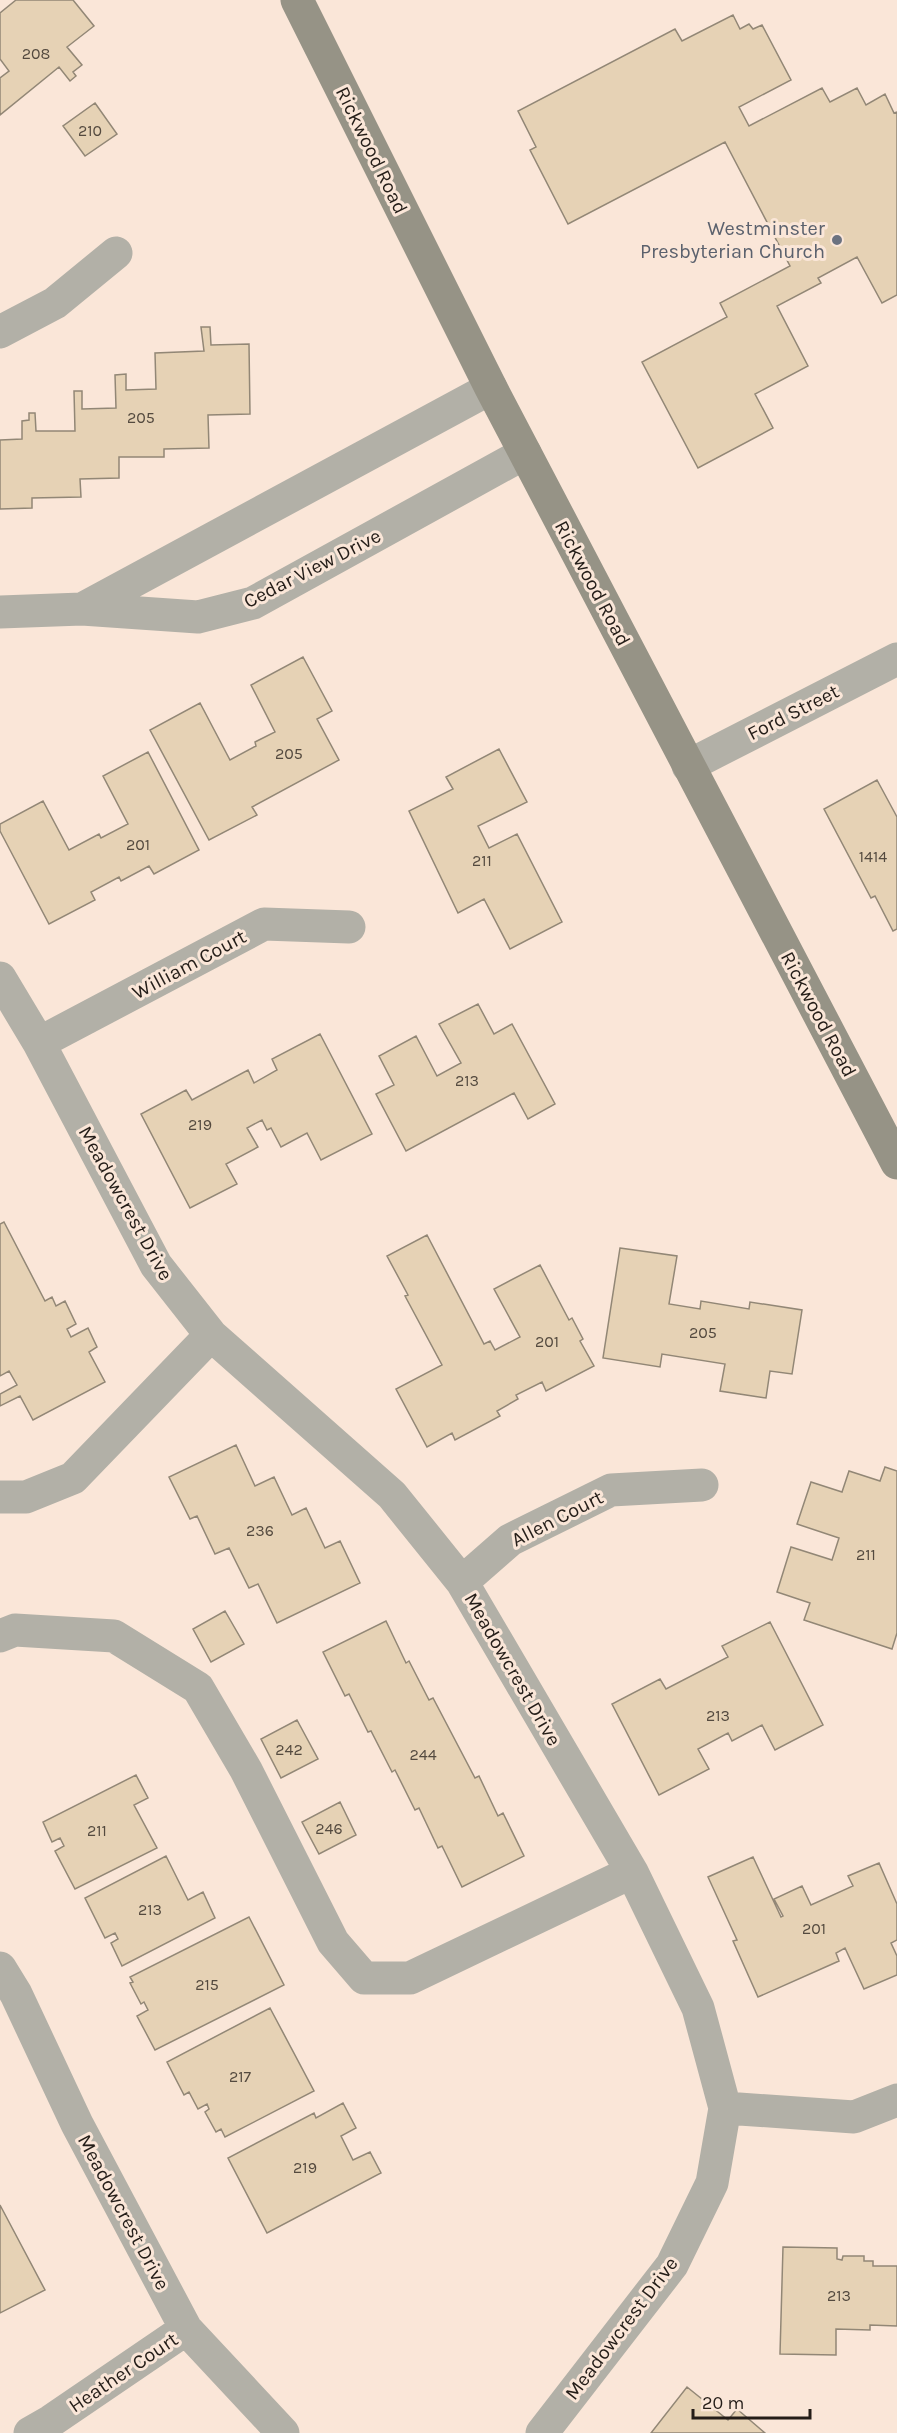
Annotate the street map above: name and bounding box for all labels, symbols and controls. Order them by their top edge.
house number: 208 [22,44,50,63]
street label: Rickwood Road [331,83,412,218]
house number: 210 [78,121,102,140]
place label: Westminster Presbyterian Church [640,217,826,263]
marker: Westminster Presbyterian Church [830,233,844,247]
house number: 205 [127,408,155,427]
street label: Rickwood Road [550,517,635,650]
street label: Cedar View Drive [240,524,385,613]
street label: Ford Street [744,679,843,745]
house number: 205 [275,744,303,763]
house number: 201 [126,835,150,854]
house number: 1414 [859,847,887,866]
house number: 211 [472,851,492,870]
street label: William Court [128,925,250,1004]
street label: Rickwood Road [776,948,861,1081]
house number: 213 [455,1071,479,1090]
house number: 219 [188,1115,212,1134]
street label: Meadowcrest Drive [74,1122,178,1284]
house number: 205 [689,1323,717,1342]
house number: 201 [535,1332,559,1351]
street label: Allen Court [508,1485,607,1551]
house number: 236 [246,1521,274,1540]
house number: 211 [856,1545,876,1564]
street label: Meadowcrest Drive [459,1589,566,1750]
house number: 213 [706,1706,730,1725]
house number: 242 [275,1740,303,1759]
house number: 244 [409,1745,437,1764]
house number: 246 [315,1819,343,1838]
house number: 211 [87,1821,107,1840]
house number: 213 [138,1900,162,1919]
house number: 201 [802,1919,826,1938]
house number: 215 [195,1975,219,1994]
house number: 217 [229,2067,252,2086]
street label: Meadowcrest Drive [73,2131,174,2294]
house number: 219 [293,2158,317,2177]
street label: Meadowcrest Drive [560,2252,683,2404]
house number: 213 [827,2286,851,2305]
street label: Heather Court [64,2327,183,2417]
scale bar [693,2382,810,2420]
text: 20 m [702,2392,744,2414]

